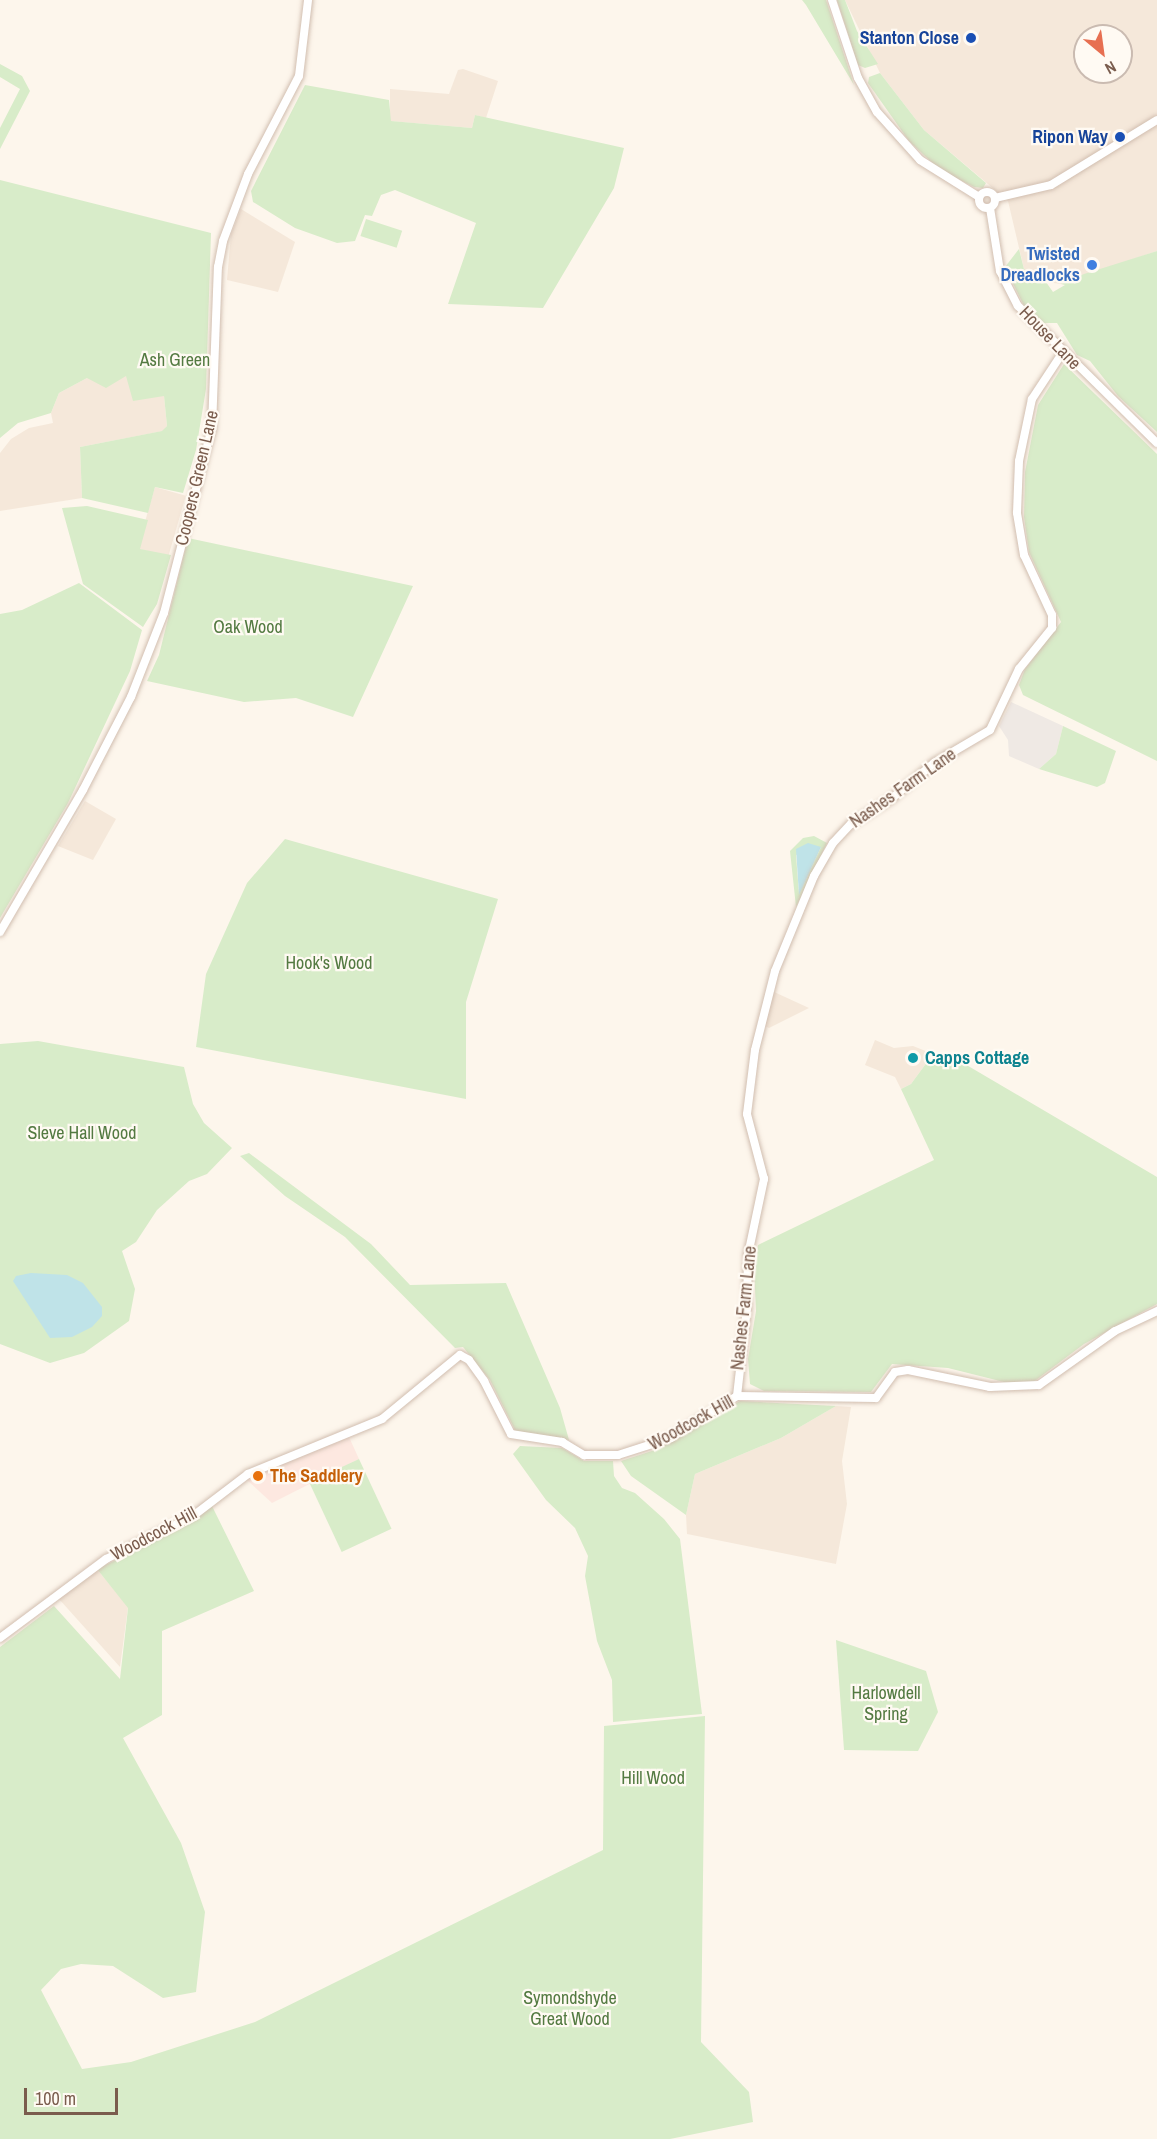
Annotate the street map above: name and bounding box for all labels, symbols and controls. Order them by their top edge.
north arrow [1073,24,1133,84]
place label: Stanton Close [860,27,959,49]
marker: Stanton Close [964,31,978,45]
text: N [1101,56,1120,80]
place label: Ripon Way [1032,126,1108,148]
marker: Ripon Way [1113,130,1127,144]
place label: Twisted Dreadlocks [1000,244,1080,286]
marker: Twisted Dreadlocks [1085,258,1099,272]
street label: House Lane [1015,302,1085,374]
park label: Ash Green [140,349,210,371]
street label: Coopers Green Lane [171,408,223,548]
park label: Oak Wood [213,616,283,638]
street label: Nashes Farm Lane [846,743,960,833]
park label: Hook's Wood [285,952,373,974]
place label: Capps Cottage [925,1047,1029,1069]
marker: Capps Cottage [906,1051,920,1065]
park label: Sleve Hall Wood [28,1122,136,1144]
street label: Nashes Farm Lane [727,1245,761,1371]
street label: Woodcock Hill [645,1391,737,1455]
place label: The Saddlery [270,1465,363,1487]
marker: The Saddlery [251,1469,265,1483]
street label: Woodcock Hill [107,1502,201,1566]
park label: Harlowdell Spring [852,1683,920,1726]
park label: Hill Wood [621,1767,685,1789]
park label: Symondshyde Great Wood [523,1988,617,2030]
scale bar [27,2076,122,2114]
text: 100 m [35,2086,76,2111]

